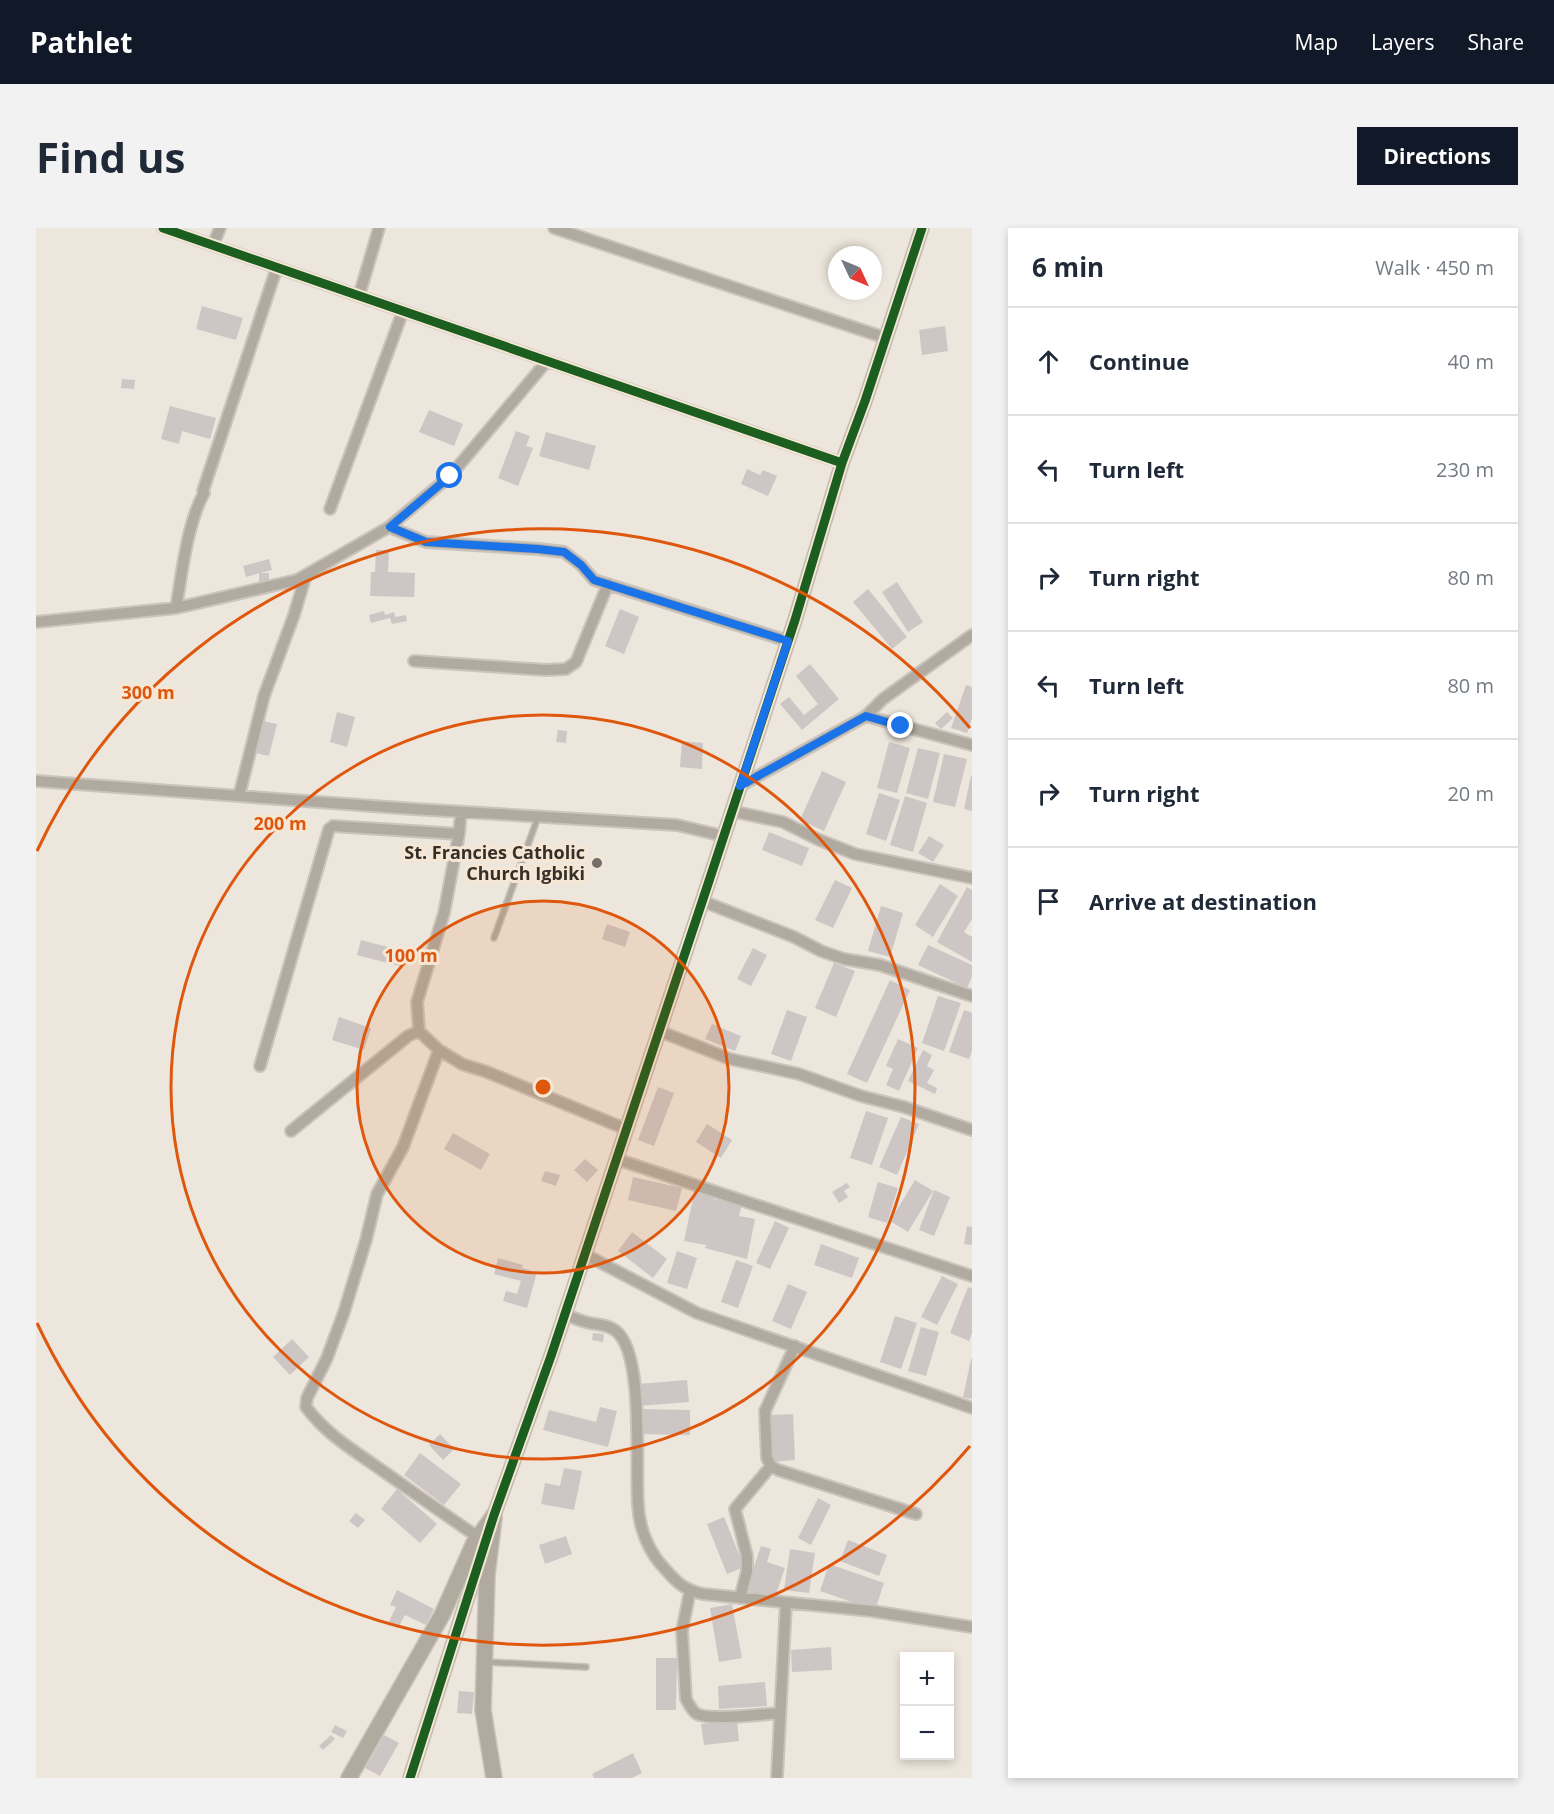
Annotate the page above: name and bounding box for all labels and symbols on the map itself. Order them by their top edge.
north arrow [828,246,882,300]
route start [436,462,462,488]
text: 300 m [121,680,175,704]
route end [887,712,913,738]
text: 200 m [253,811,307,835]
place label: St. Francies Catholic Church Igbiki [404,840,585,885]
marker: St. Francies Catholic Church Igbiki [590,856,604,870]
text: 100 m [384,943,438,967]
centre of rings [533,1077,553,1097]

